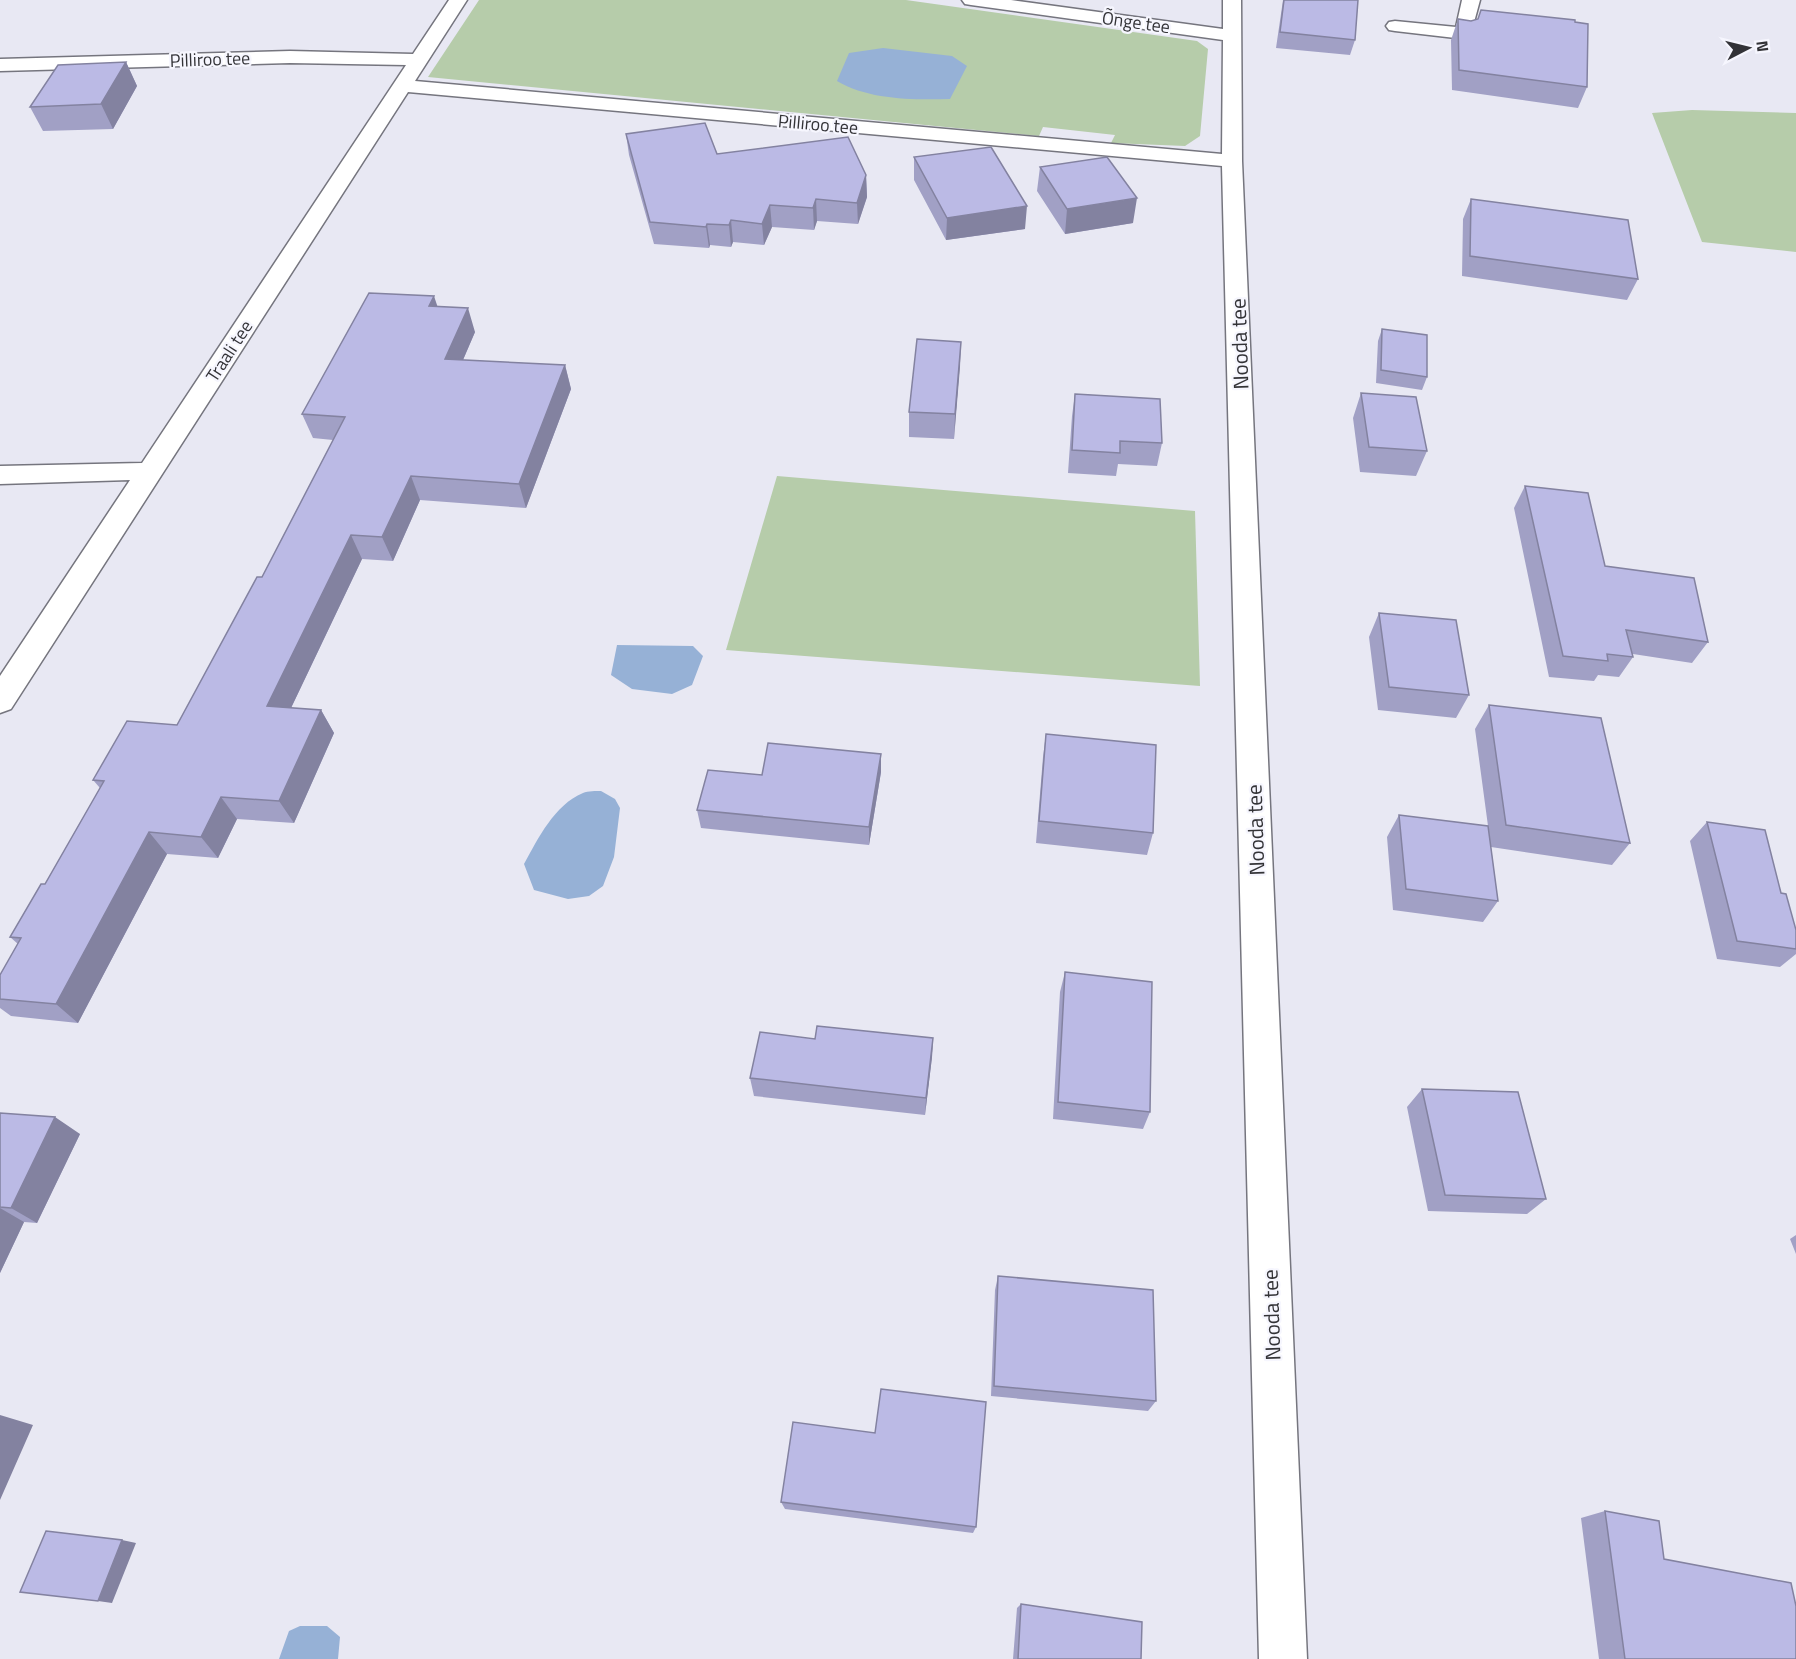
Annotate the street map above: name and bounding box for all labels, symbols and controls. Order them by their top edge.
street label: Õnge tee [1100,4,1172,40]
north arrow [1718,18,1778,78]
text: N [1750,39,1775,53]
street label: Pilliroo tee [169,44,251,74]
street label: Pilliroo tee [777,107,859,141]
street label: Nooda tee [1221,298,1257,390]
street label: Traali tee [199,315,259,387]
street label: Nooda tee [1237,784,1273,876]
street label: Nooda tee [1253,1269,1289,1361]

